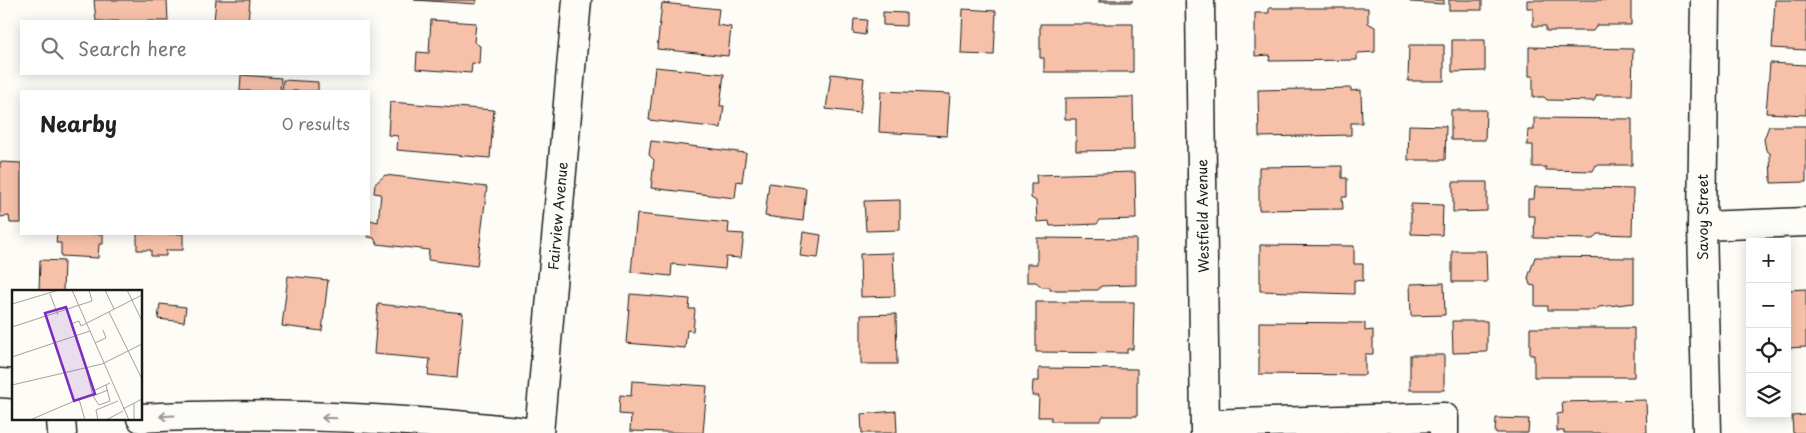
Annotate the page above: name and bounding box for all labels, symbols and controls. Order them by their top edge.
search box [20,20,370,75]
icon: search [38,34,66,62]
text: Search here [78,34,187,62]
text: Nearby [40,107,117,139]
text: 0 results [282,111,350,135]
street label: Westfield Avenue [1191,159,1214,273]
street label: Fairview Avenue [542,161,573,271]
street label: Savoy Street [1692,174,1713,260]
map controls [1746,238,1791,418]
button: + [1746,238,1791,283]
button: − [1746,283,1791,328]
inset map [12,290,142,420]
button: locate [1746,328,1791,373]
button: layers [1746,373,1791,418]
one-way arrow [159,412,175,421]
one-way arrow [321,413,337,422]

